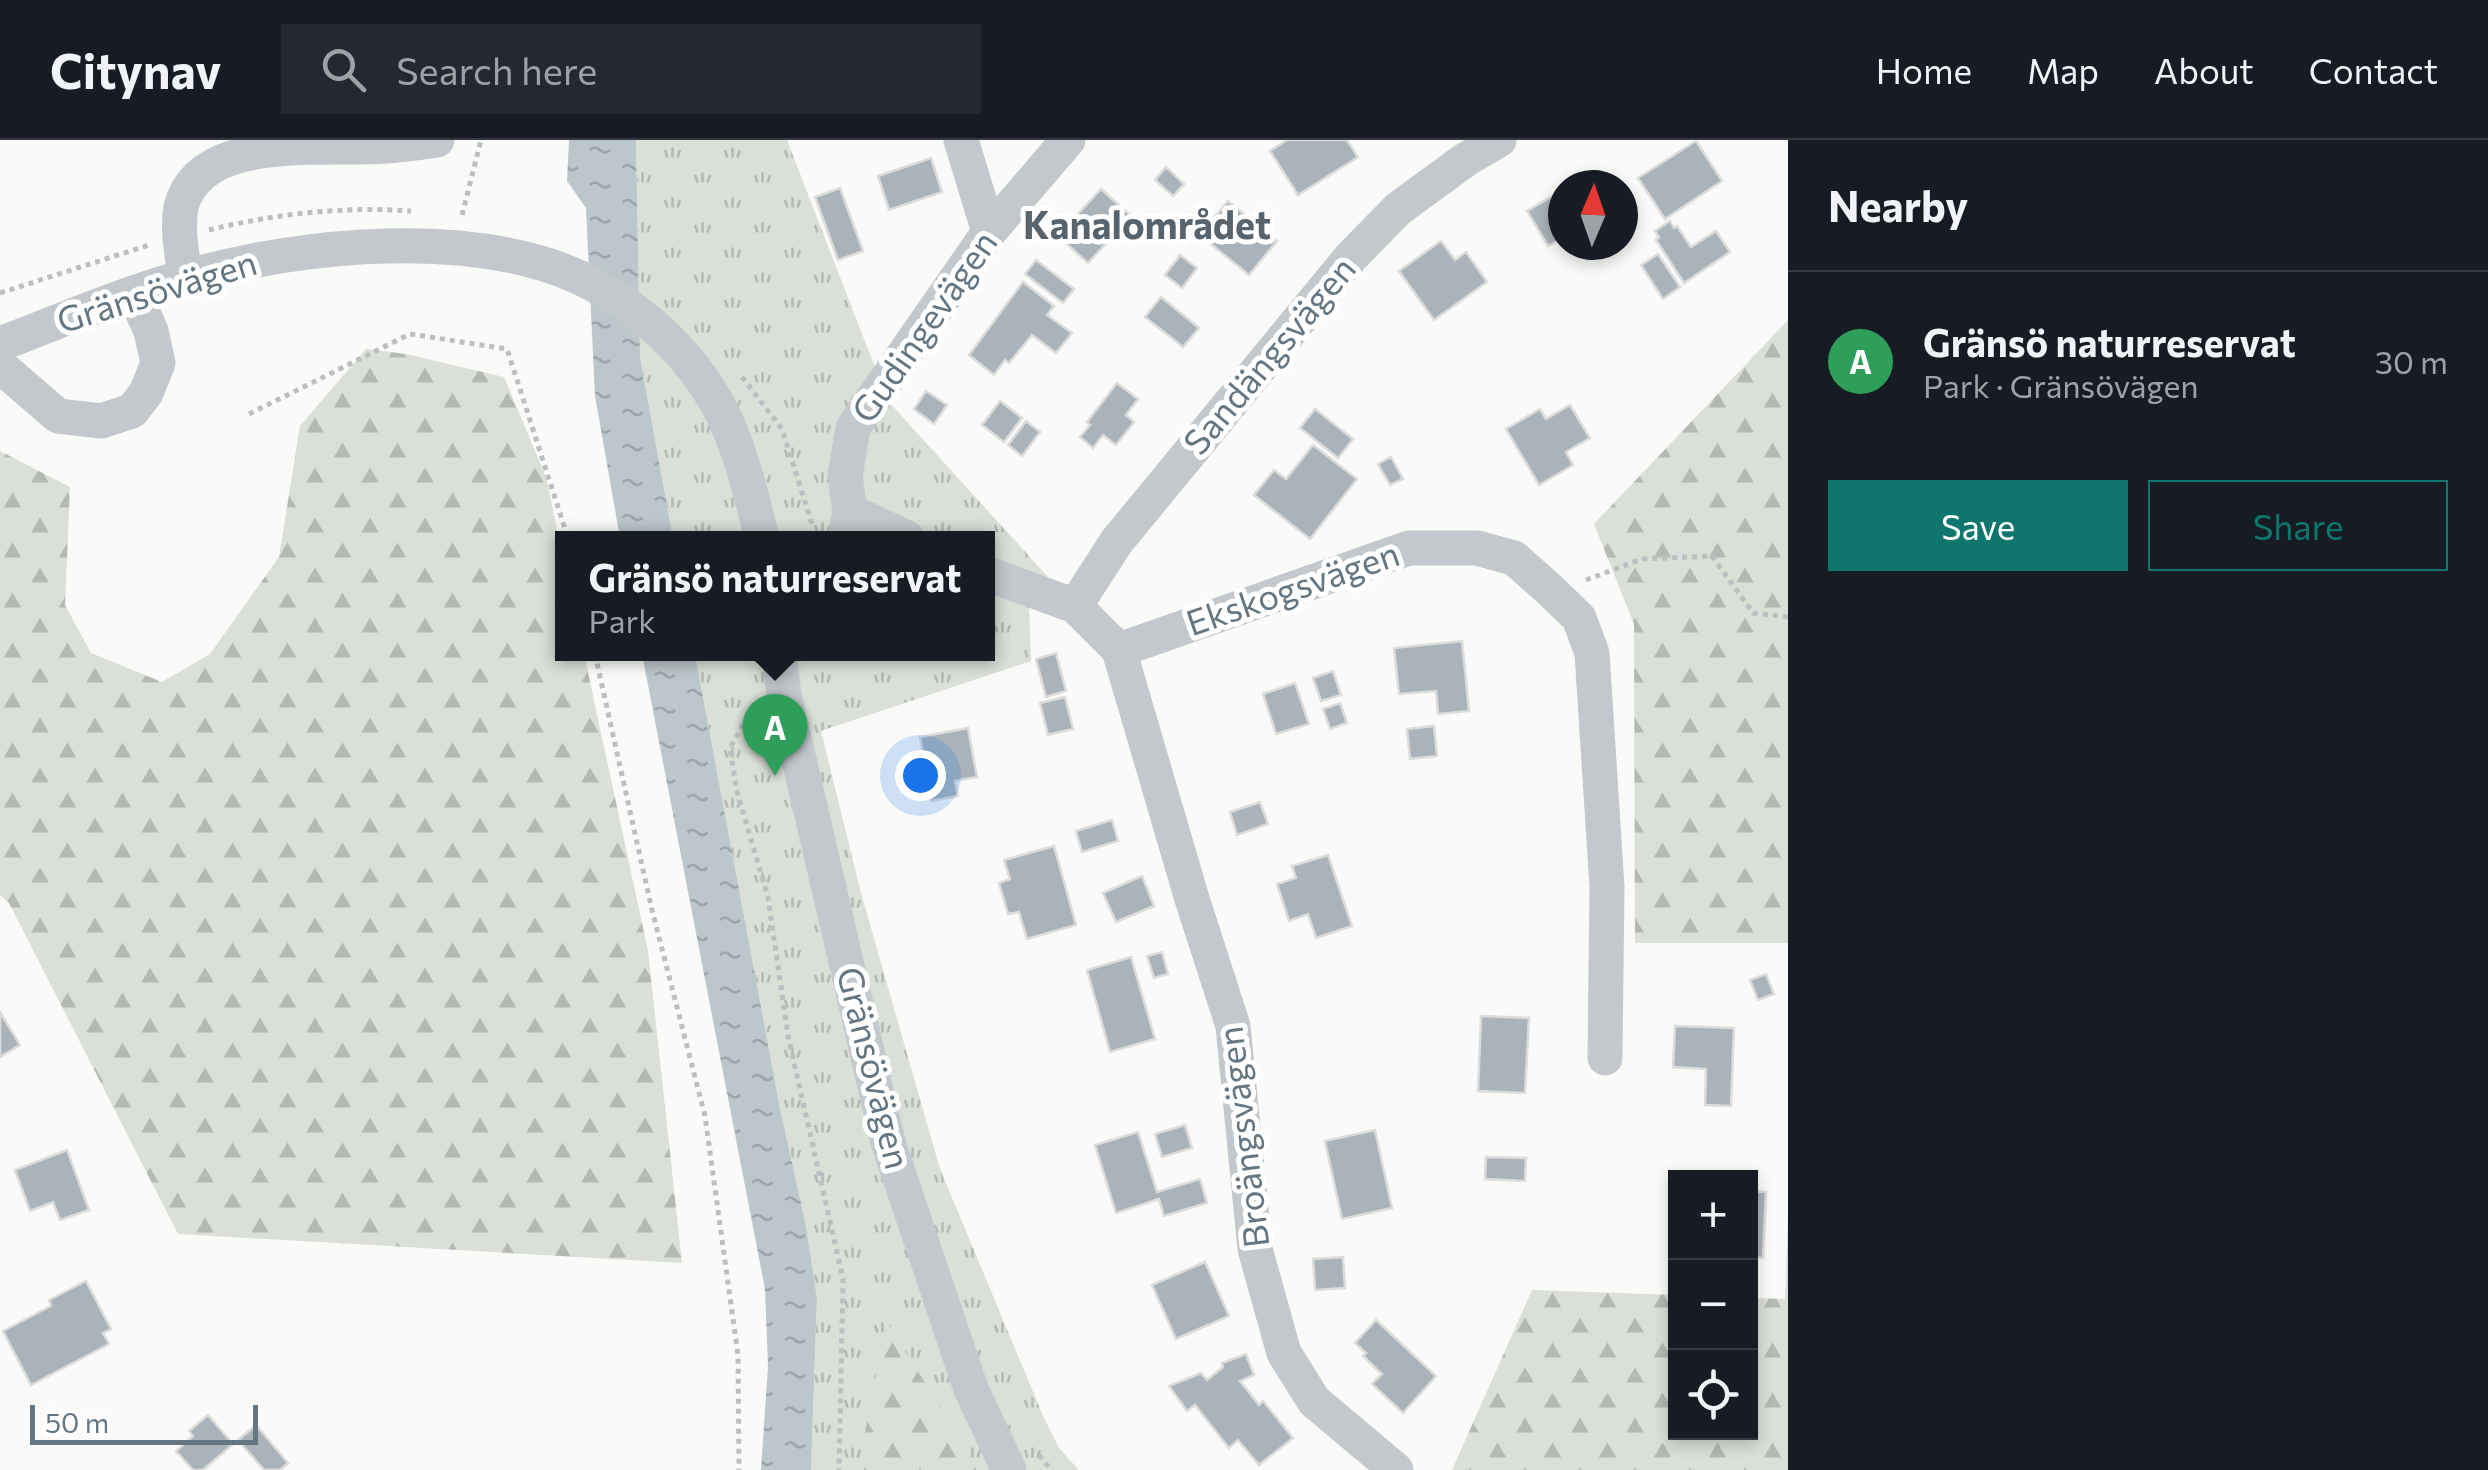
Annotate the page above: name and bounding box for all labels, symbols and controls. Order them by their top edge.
search box [281,24,981,114]
text: Citynav [50,40,221,99]
icon: search [316,42,371,97]
text: Search here [396,46,597,93]
text: Home [1876,48,1972,91]
text: Map [2027,48,2099,91]
text: About [2154,48,2254,91]
text: Contact [2309,48,2438,91]
north arrow [1548,170,1638,260]
text: Nearby [1828,179,1968,231]
district label: Kanalområdet [1023,200,1271,247]
street label: Gudingevägen [841,221,1005,430]
street label: Gränsövägen [51,239,261,340]
street label: Sandängsvägen [1173,247,1363,462]
text: Gränsö naturreservat [1923,318,2296,365]
text: A [1849,341,1872,381]
text: 30 m [2375,341,2448,381]
text: Park · Gränsövägen [1923,365,2199,405]
button: Save [1828,480,2128,571]
button: Share [2148,480,2448,571]
street label: Ekskogsvägen [1180,530,1404,643]
popup [555,531,995,661]
text: Gränsö naturreservat [589,553,961,600]
text: Park [589,600,656,640]
pin: A [742,694,808,776]
your location [895,750,946,801]
street label: Gränsövägen [830,962,921,1173]
street label: Broängsvägen [1207,1024,1276,1250]
map controls [1668,1170,1758,1440]
button: + [1668,1170,1758,1260]
button: − [1668,1260,1758,1350]
button: locate [1668,1350,1758,1440]
scale bar [30,1400,258,1444]
text: 50 m [45,1405,109,1439]

